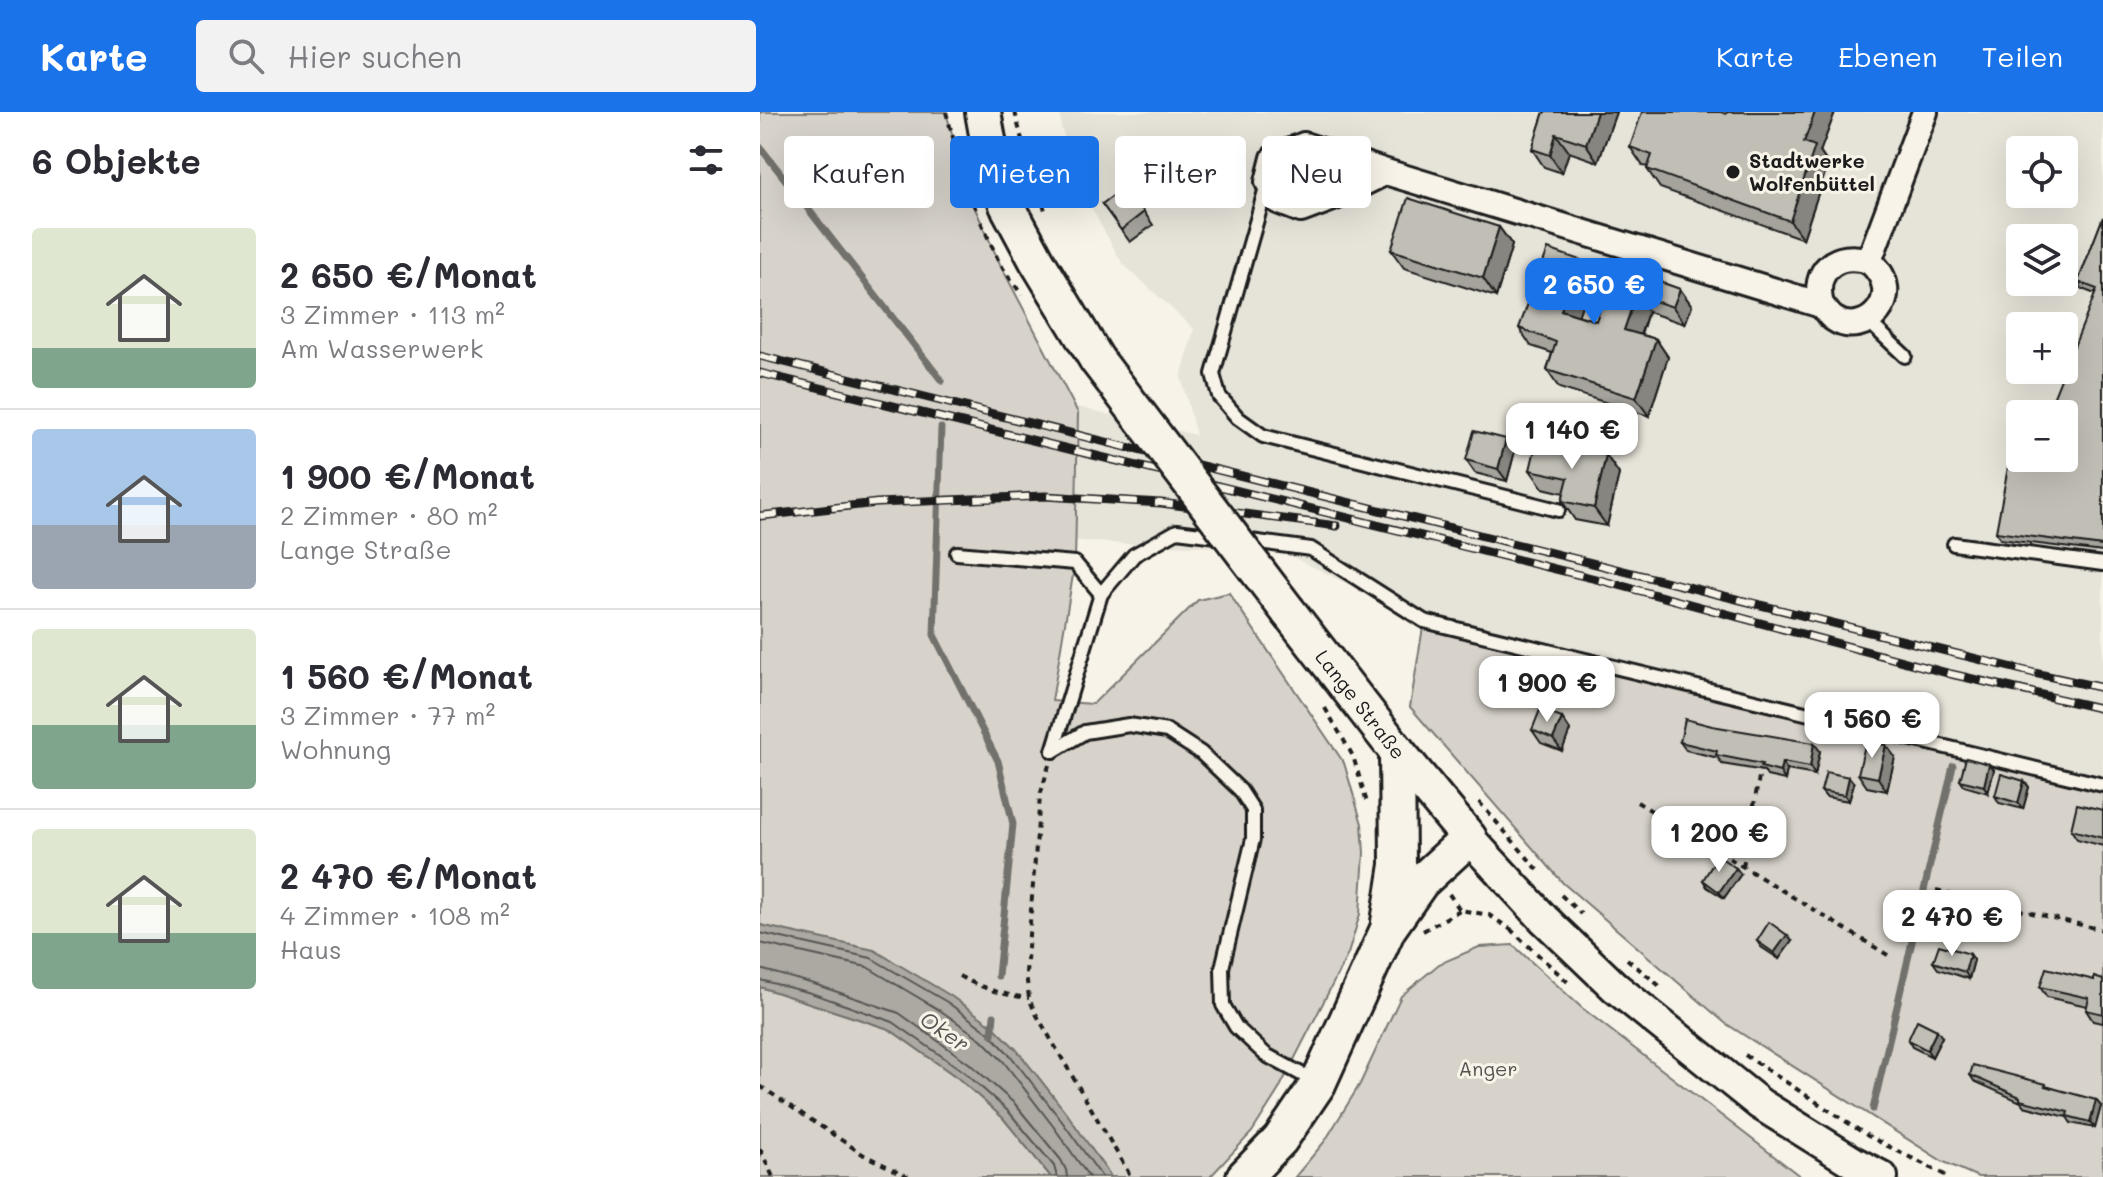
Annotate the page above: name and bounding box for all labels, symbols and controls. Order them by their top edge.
search box [196,20,756,92]
text: Karte [40,31,148,81]
icon: search [224,34,268,78]
text: Hier suchen [288,36,462,76]
text: Karte [1716,38,1794,74]
text: Ebenen [1838,38,1938,74]
text: Teilen [1982,38,2063,74]
chip: Kaufen [784,136,934,208]
chip: Mieten [950,136,1099,208]
chip: Filter [1115,136,1246,208]
chip: Neu [1262,136,1371,208]
map controls [2006,136,2078,472]
button: locate [2006,136,2078,208]
text: 6 Objekte [32,138,201,183]
icon: filters [684,138,728,182]
place label: Stadtwerke Wolfenbüttel [1749,147,1875,196]
marker: Stadtwerke Wolfenbüttel [1724,163,1742,181]
button: layers [2006,224,2078,296]
text: 2 650 €/Monat [280,252,537,297]
pin: 2 650 € [1520,258,1668,326]
icon: home [96,260,192,356]
text: 2 650 € [1543,267,1645,301]
text: 3 Zimmer · 113 m² [280,297,505,331]
button: + [2006,312,2078,384]
text: Am Wasserwerk [280,331,484,365]
button: − [2006,400,2078,472]
pin: 1 140 € [1498,403,1646,471]
text: 1 140 € [1524,412,1620,446]
text: 1 900 €/Monat [280,453,535,498]
icon: home [96,461,192,557]
text: 2 Zimmer · 80 m² [280,498,497,532]
text: Lange Straße [280,532,452,566]
street label: Lange Straße [1310,644,1412,764]
text: 1 560 €/Monat [280,653,533,698]
pin: 1 900 € [1473,656,1621,724]
icon: home [96,661,192,757]
text: 1 900 € [1497,665,1597,699]
pin: 1 560 € [1798,692,1946,760]
text: 3 Zimmer · 77 m² [280,698,495,732]
text: 1 560 € [1823,701,1921,735]
text: Wohnung [280,732,391,766]
pin: 1 200 € [1645,806,1793,874]
text: 1 200 € [1669,815,1769,849]
text: 2 470 €/Monat [280,853,537,898]
icon: home [96,861,192,957]
pin: 2 470 € [1878,890,2026,958]
text: 4 Zimmer · 108 m² [280,898,510,932]
text: 2 470 € [1901,899,2003,933]
text: Haus [280,932,342,966]
water label: Oker [915,1004,975,1058]
park label: Anger [1459,1055,1517,1081]

